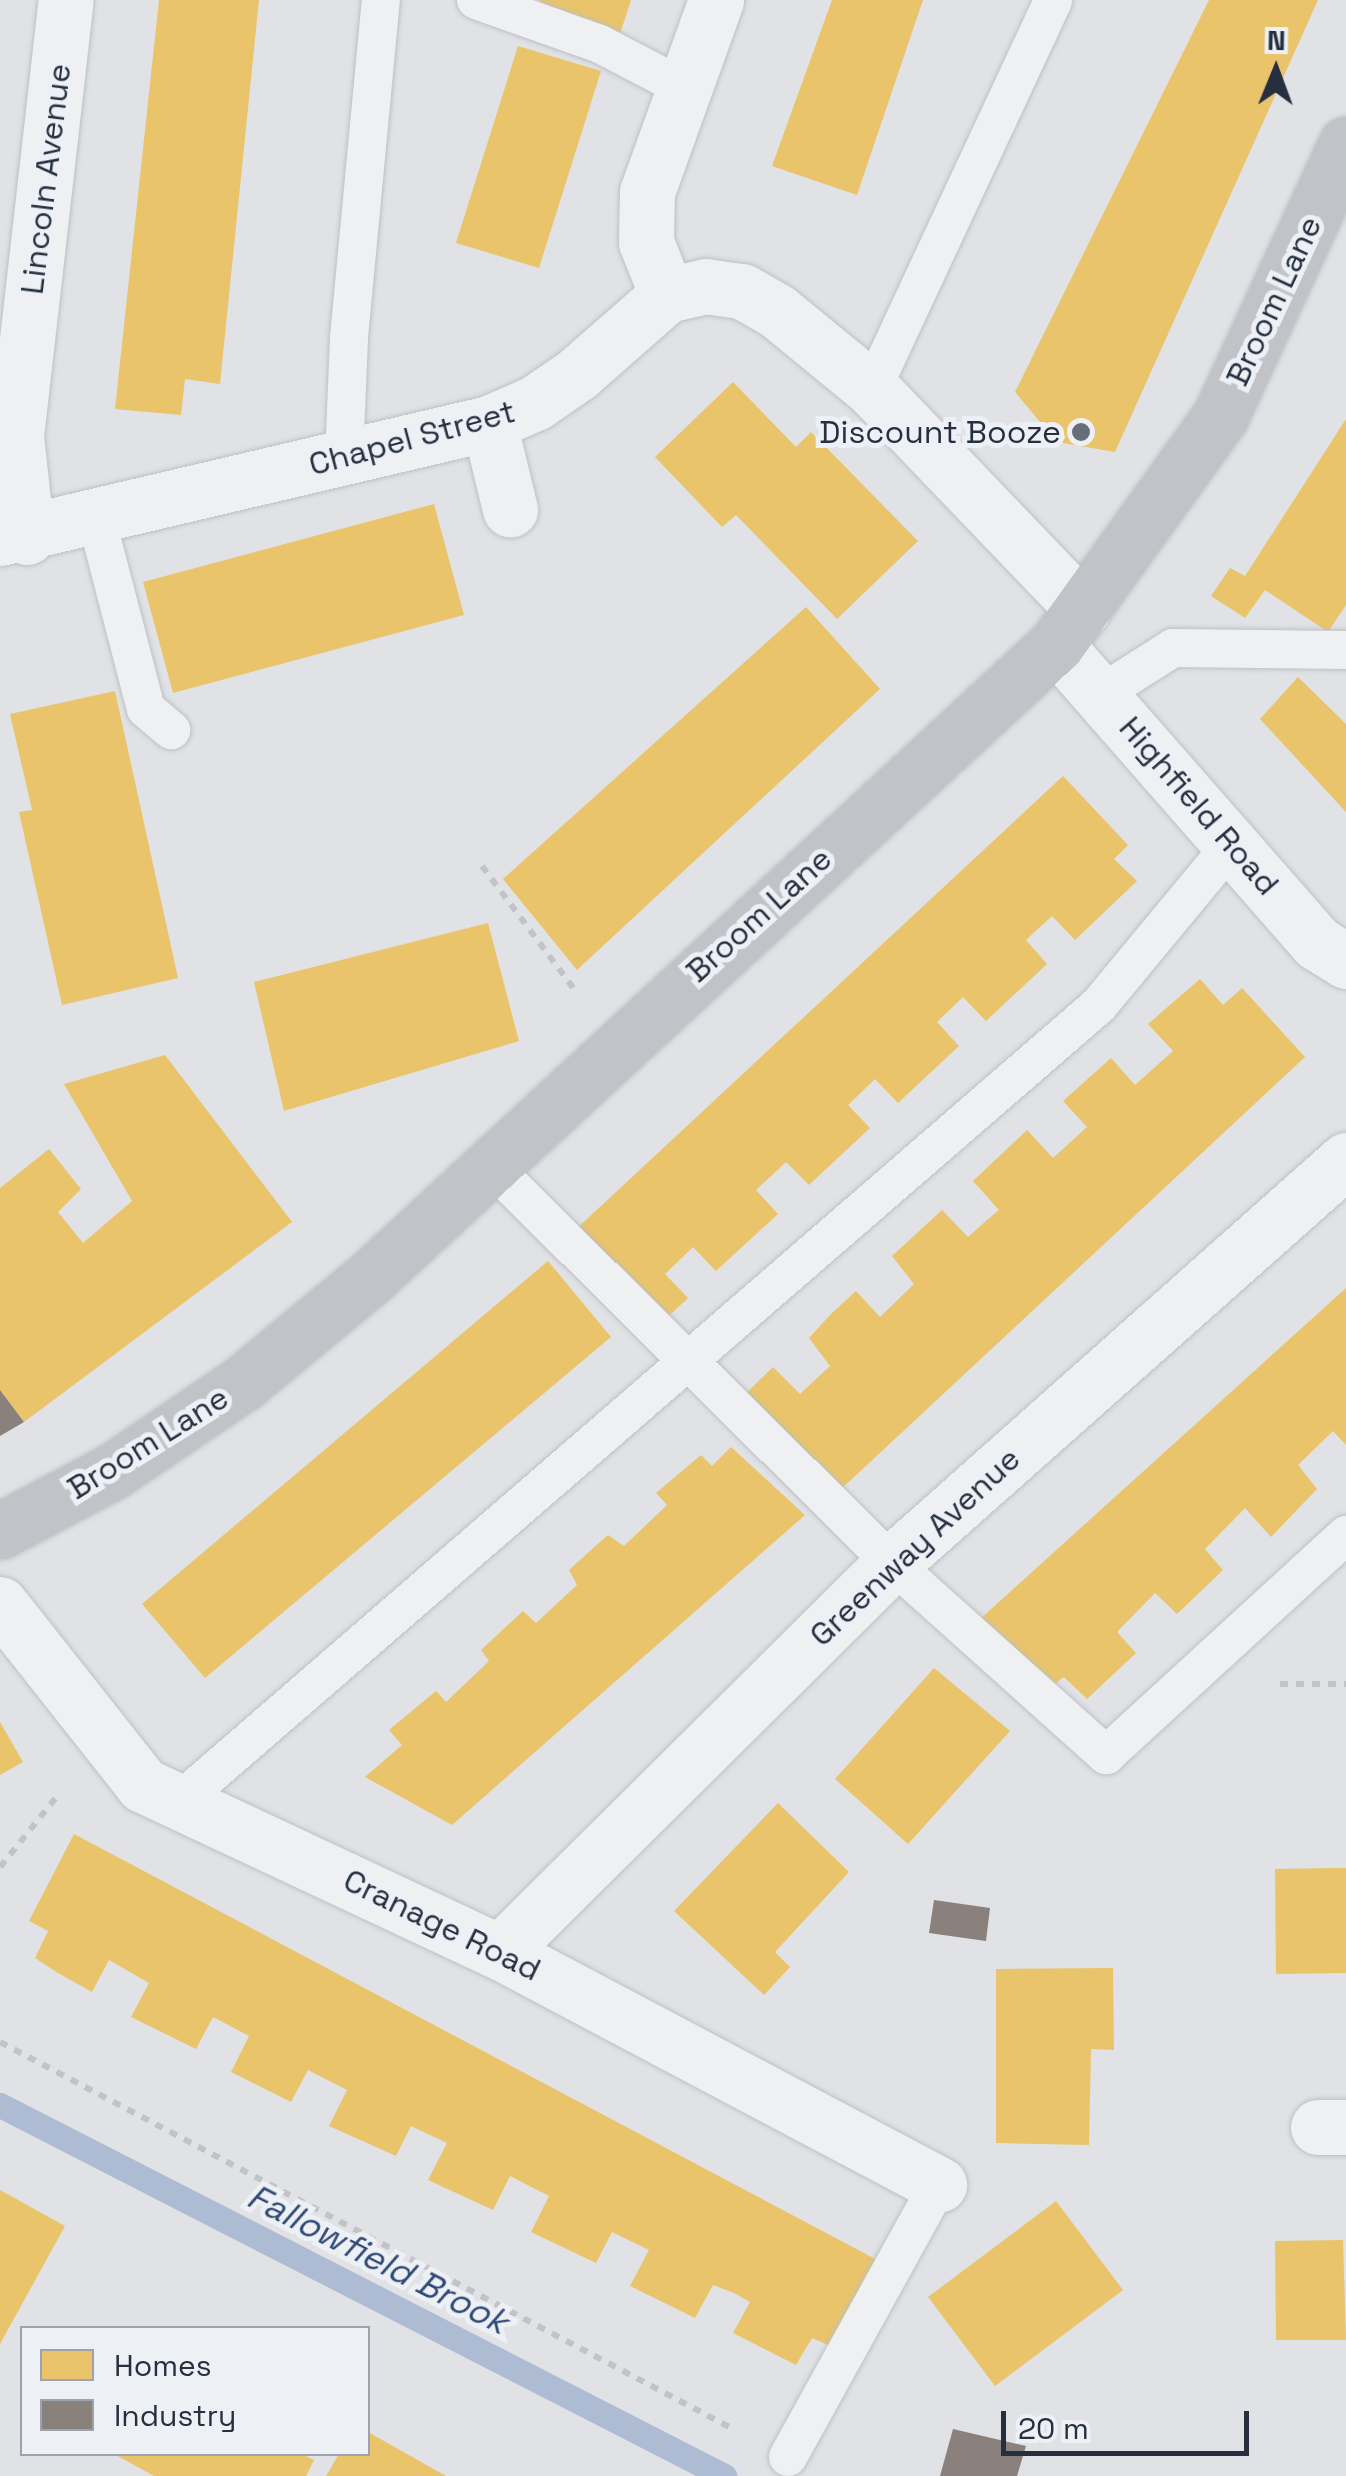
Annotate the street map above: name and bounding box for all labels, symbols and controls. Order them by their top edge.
north arrow [1226,20,1326,120]
text: N [1267,22,1286,58]
street label: Lincoln Avenue [13,61,79,297]
street label: Broom Lane [1218,210,1330,392]
street label: Chapel Street [305,392,519,484]
place label: Discount Booze [819,413,1061,451]
marker: Discount Booze [1070,421,1092,443]
street label: Highfield Road [1111,709,1287,903]
street label: Broom Lane [678,840,840,990]
street label: Broom Lane [60,1378,236,1508]
street label: Greenway Avenue [802,1439,1028,1655]
street label: Cranage Road [337,1861,547,1989]
water label: Fallowfield Brook [241,2175,515,2343]
legend [20,2326,370,2456]
text: Homes [114,2346,212,2385]
scale bar [1006,2391,1254,2453]
text: Industry [114,2396,236,2435]
text: 20 m [1018,2409,1089,2448]

